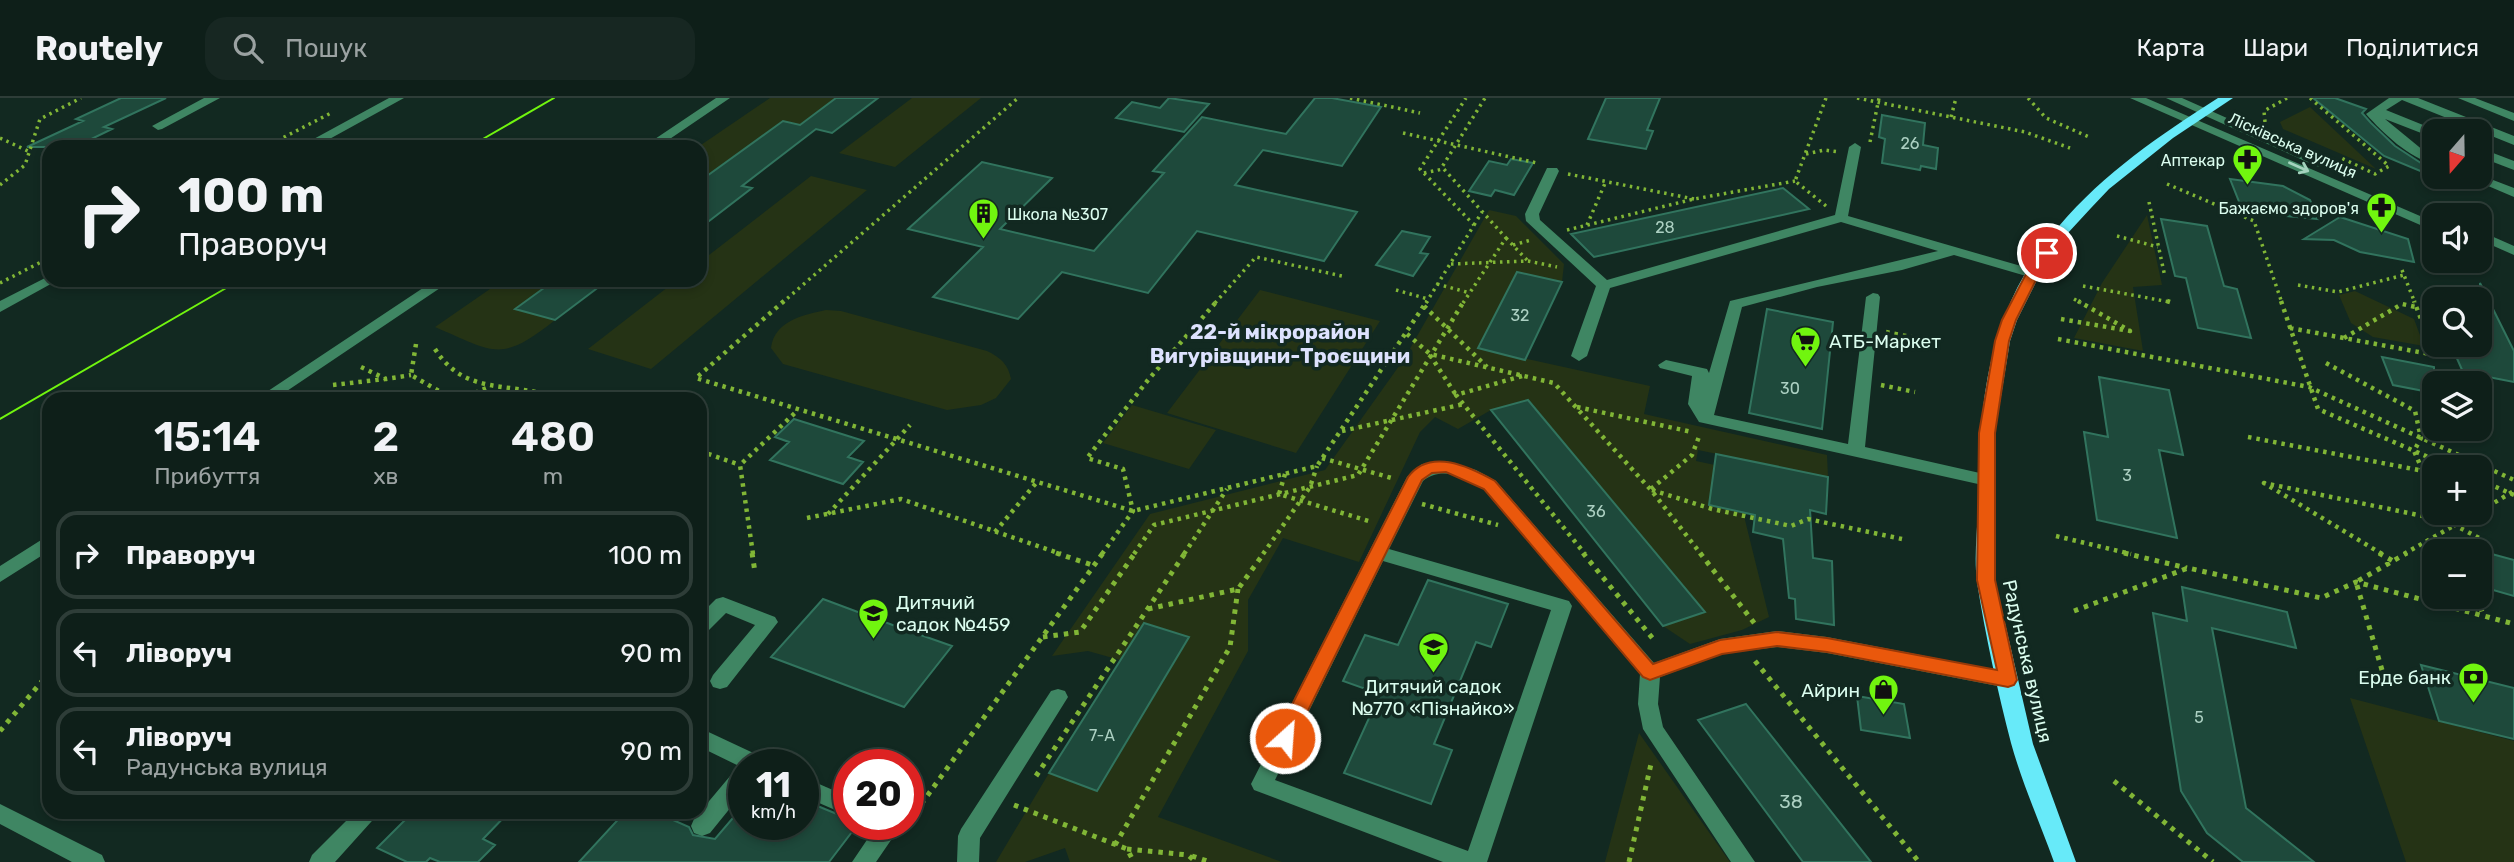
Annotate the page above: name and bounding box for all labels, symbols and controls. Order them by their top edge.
search box [205,17,695,80]
text: Routely [35,29,163,68]
icon: search [229,29,267,67]
text: Пошук [285,33,367,64]
text: Карта [2136,34,2205,62]
text: Шари [2243,34,2308,62]
text: Поділитися [2346,34,2479,62]
street label: Лісківська вулиця [2226,109,2360,182]
north arrow [2422,119,2492,189]
map controls [2422,119,2492,609]
house number: 26 [1900,134,1920,153]
pharmacy icon: Аптекар [2231,143,2265,187]
place label: Аптекар [2161,151,2225,170]
one-way arrow [2288,161,2309,174]
text: 100 m [178,166,324,224]
icon: right [63,168,154,259]
pharmacy icon: Бажаємо здоров'я [2365,191,2399,235]
building icon: Школа №307 [967,197,1001,241]
place label: Бажаємо здоров'я [2219,199,2359,218]
button: sound [2422,203,2492,273]
place label: Школа №307 [1007,205,1108,224]
house number: 28 [1655,218,1675,237]
pin [2017,223,2077,283]
text: Праворуч [178,225,327,263]
icon: arrive [2028,234,2066,272]
button: search [2422,287,2492,357]
house number: 32 [1510,306,1530,325]
district label: 22-й мікрорайон Вигурівщини-Троєщини [1150,319,1410,368]
supermarket icon: АТБ-Маркет [1789,324,1823,368]
place label: АТБ-Маркет [1829,330,1941,353]
button: layers [2422,371,2492,441]
house number: 30 [1780,379,1800,398]
text: 15:14 [154,412,261,462]
text: 2 [373,412,399,462]
text: 480 [511,412,595,462]
button: + [2422,455,2492,525]
text: Прибуття [154,462,260,490]
text: хв [373,462,398,490]
text: m [543,462,563,490]
house number: 3 [2122,466,2132,485]
house number: 36 [1586,502,1606,521]
icon: right [67,536,105,574]
button: − [2422,539,2492,609]
text: Праворуч [126,540,256,571]
text: 100 m [608,540,682,571]
street label: Радунська вулиця [1998,577,2057,745]
place label: Дитячий садок №459 [896,591,1010,636]
school or university icon: Дитячий садок №459 [856,596,890,640]
school or university icon: Дитячий садок №770 «Пізнайко» [1416,630,1450,674]
icon: left [67,634,105,672]
text: Ліворуч [126,638,232,669]
text: 90 m [621,638,682,669]
bank icon: Ерде банк [2457,660,2491,704]
place label: Ерде банк [2358,666,2451,689]
shop icon: Айрин [1866,673,1900,717]
place label: Дитячий садок №770 «Пізнайко» [1351,675,1515,720]
place label: Айрин [1801,679,1860,702]
position arrow [1248,701,1322,775]
house number: 5 [2194,708,2204,727]
text: Ліворуч [126,722,232,753]
house number: 7-А [1089,726,1115,745]
icon: left [67,732,105,770]
text: 90 m [621,736,682,767]
speed limit sign: 20 [833,749,924,840]
text: Радунська вулиця [126,753,328,781]
text: 11 [756,764,791,806]
house number: 38 [1779,790,1803,813]
text: km/h [751,801,796,823]

